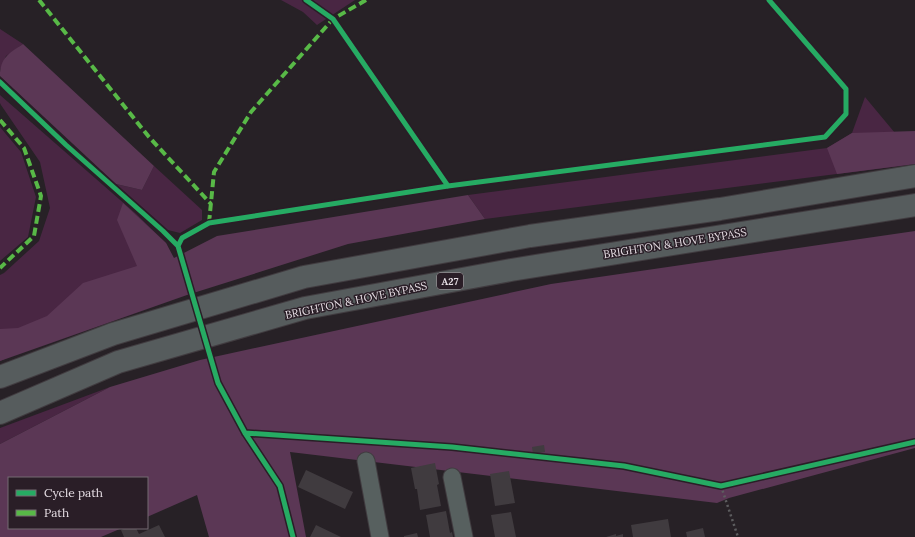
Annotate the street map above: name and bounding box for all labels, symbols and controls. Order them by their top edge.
street label: BRIGHTON & HOVE BYPASS [602,225,748,261]
road number: A27 [437,273,463,289]
street label: BRIGHTON & HOVE BYPASS [284,278,428,322]
legend [8,477,148,529]
text: Cycle path [44,485,103,500]
text: Path [44,505,69,520]

